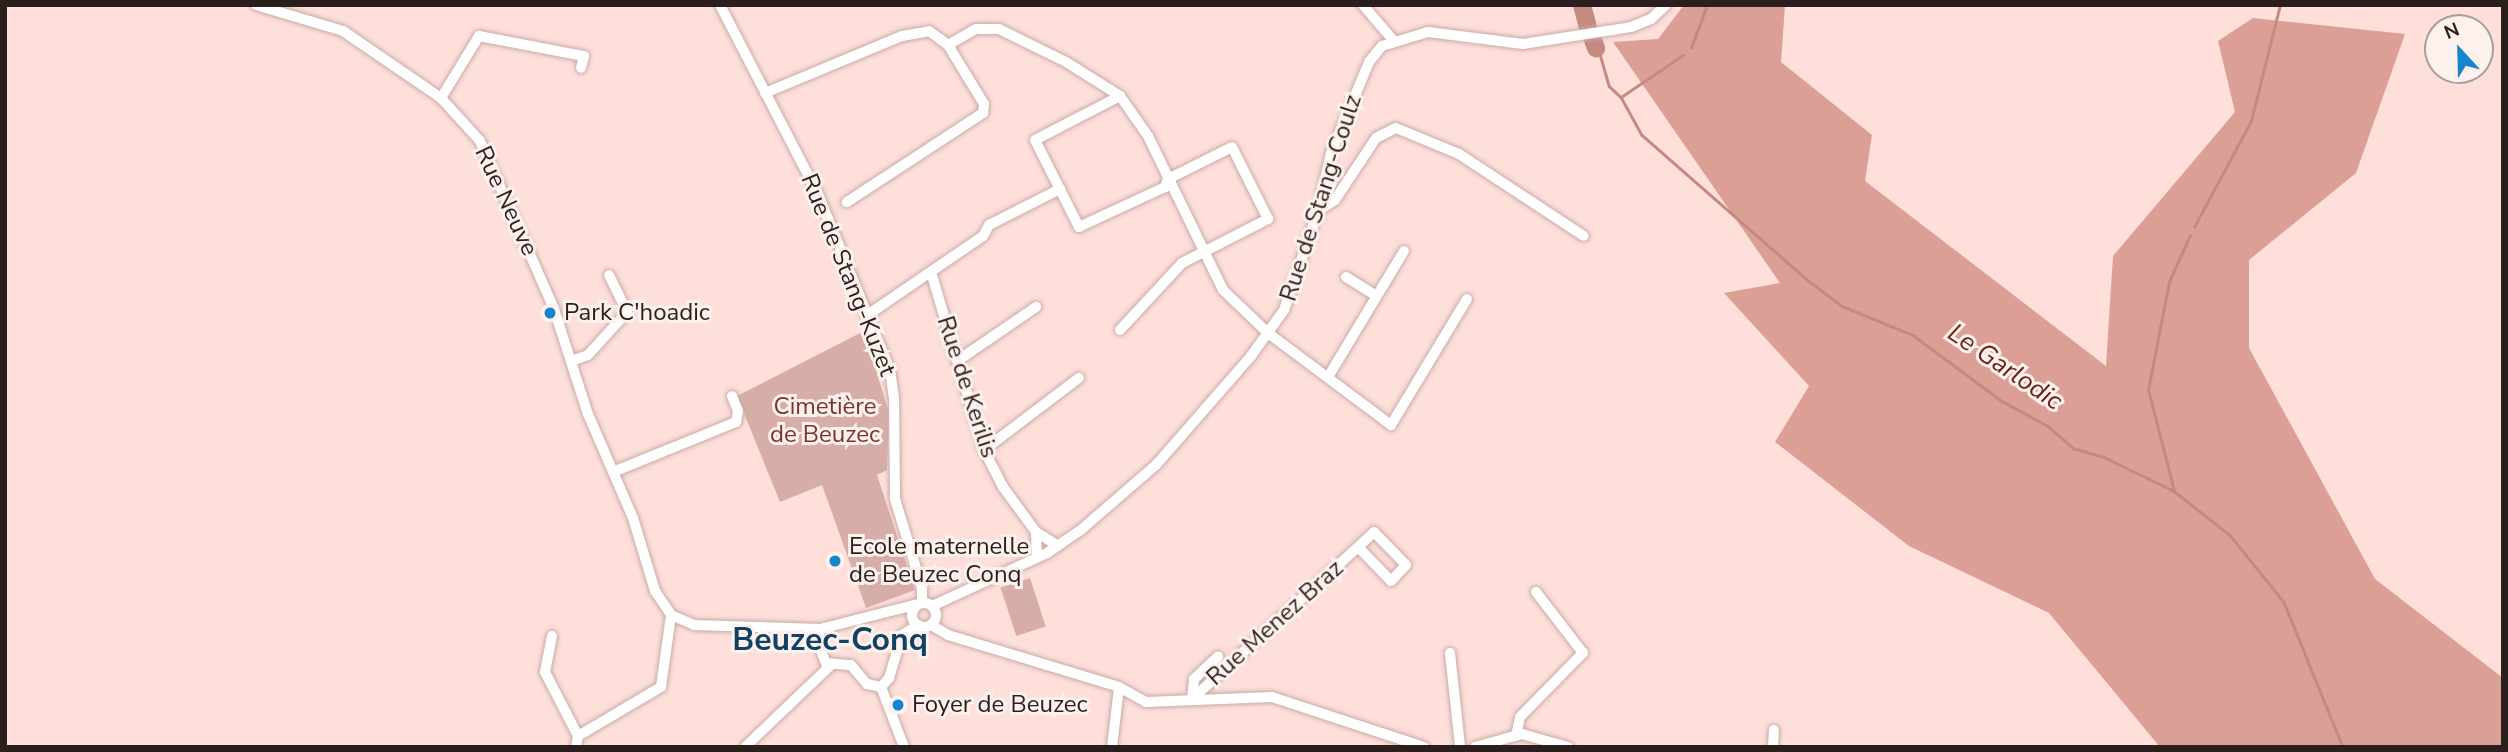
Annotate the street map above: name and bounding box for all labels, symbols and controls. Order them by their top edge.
north arrow [2424,14,2494,84]
text: N [2440,17,2463,46]
street label: Rue de Stang-Coulz [1274,91,1368,305]
street label: Rue Neuve [468,142,544,260]
street label: Rue de Stang-Kuzet [794,170,902,380]
place label: Park C'hoadic [564,299,710,327]
marker: Park C'hoadic [542,305,558,321]
street label: Rue de Kerilis [931,313,1003,461]
water label: Le Garlodic [1942,317,2068,417]
park label: Cimetière de Beuzec [770,393,880,449]
place label: Ecole maternelle de Beuzec Conq [849,533,1029,589]
marker: Ecole maternelle de Beuzec Conq [827,553,843,569]
street label: Rue Menez Braz [1201,554,1349,692]
district label: Beuzec-Conq [732,621,928,659]
place label: Foyer de Beuzec [912,691,1088,719]
marker: Foyer de Beuzec [890,697,906,713]

